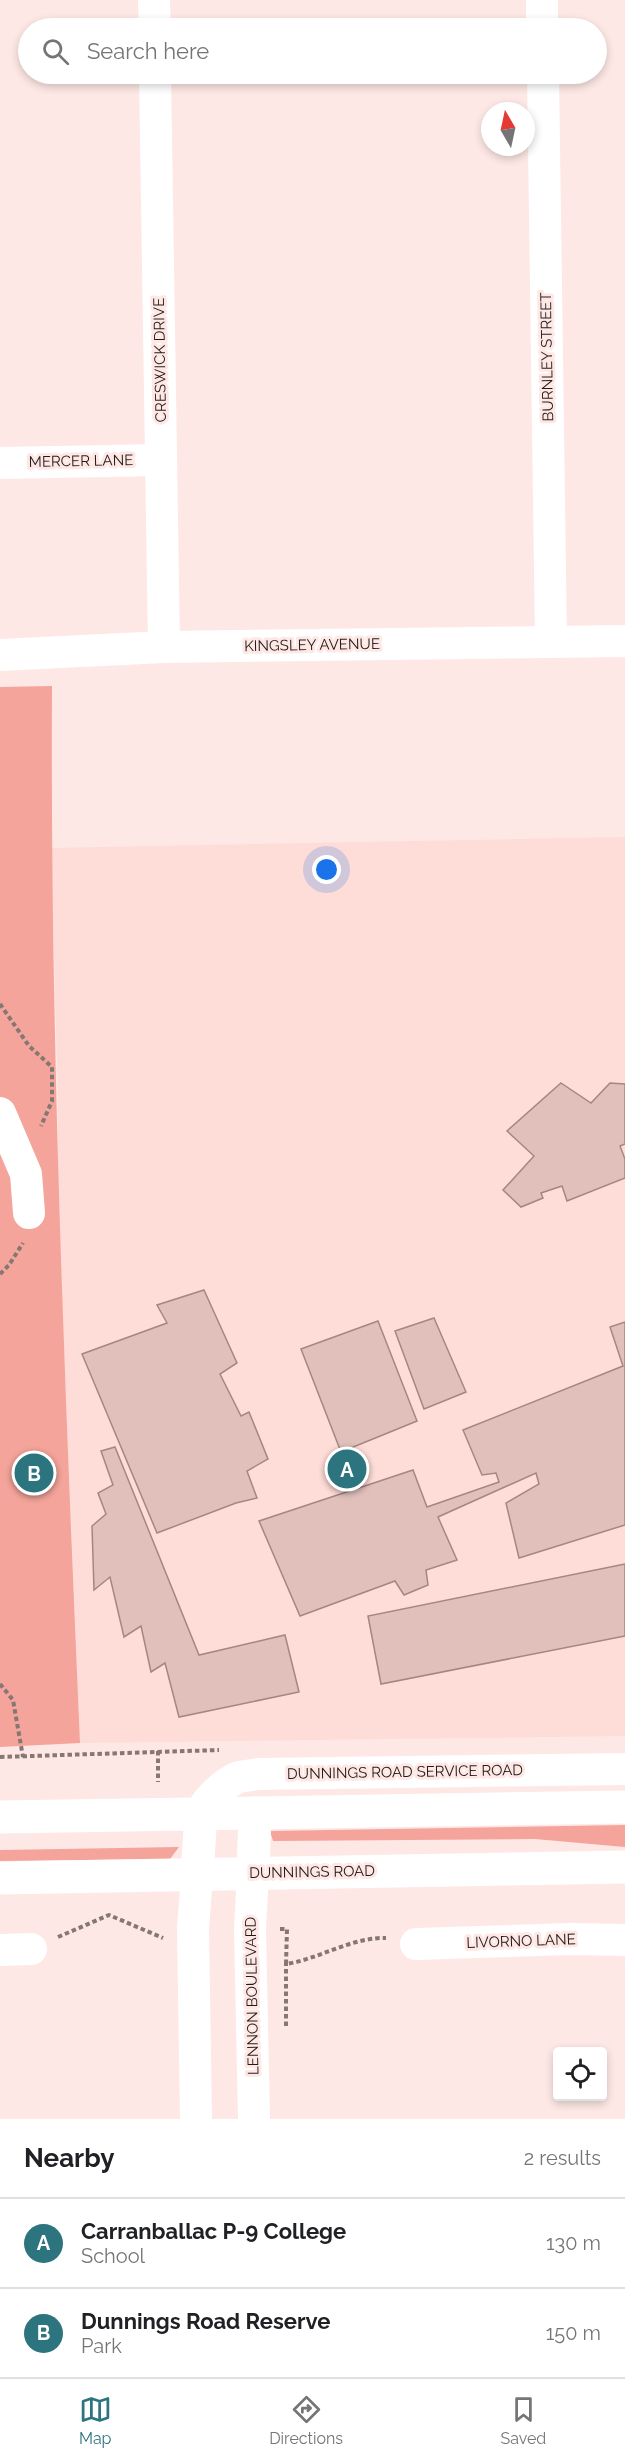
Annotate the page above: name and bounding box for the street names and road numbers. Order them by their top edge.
street label: BURNLEY STREET [537,292,557,422]
street label: CRESWICK DRIVE [150,298,170,422]
street label: MERCER LANE [28,451,134,471]
street label: KINGSLEY AVENUE [244,635,380,655]
street label: DUNNINGS ROAD SERVICE ROAD [287,1761,523,1783]
street label: DUNNINGS ROAD [249,1862,375,1882]
street label: LENNON BOULEVARD [242,1917,262,2075]
street label: LIVORNO LANE [466,1930,576,1952]

